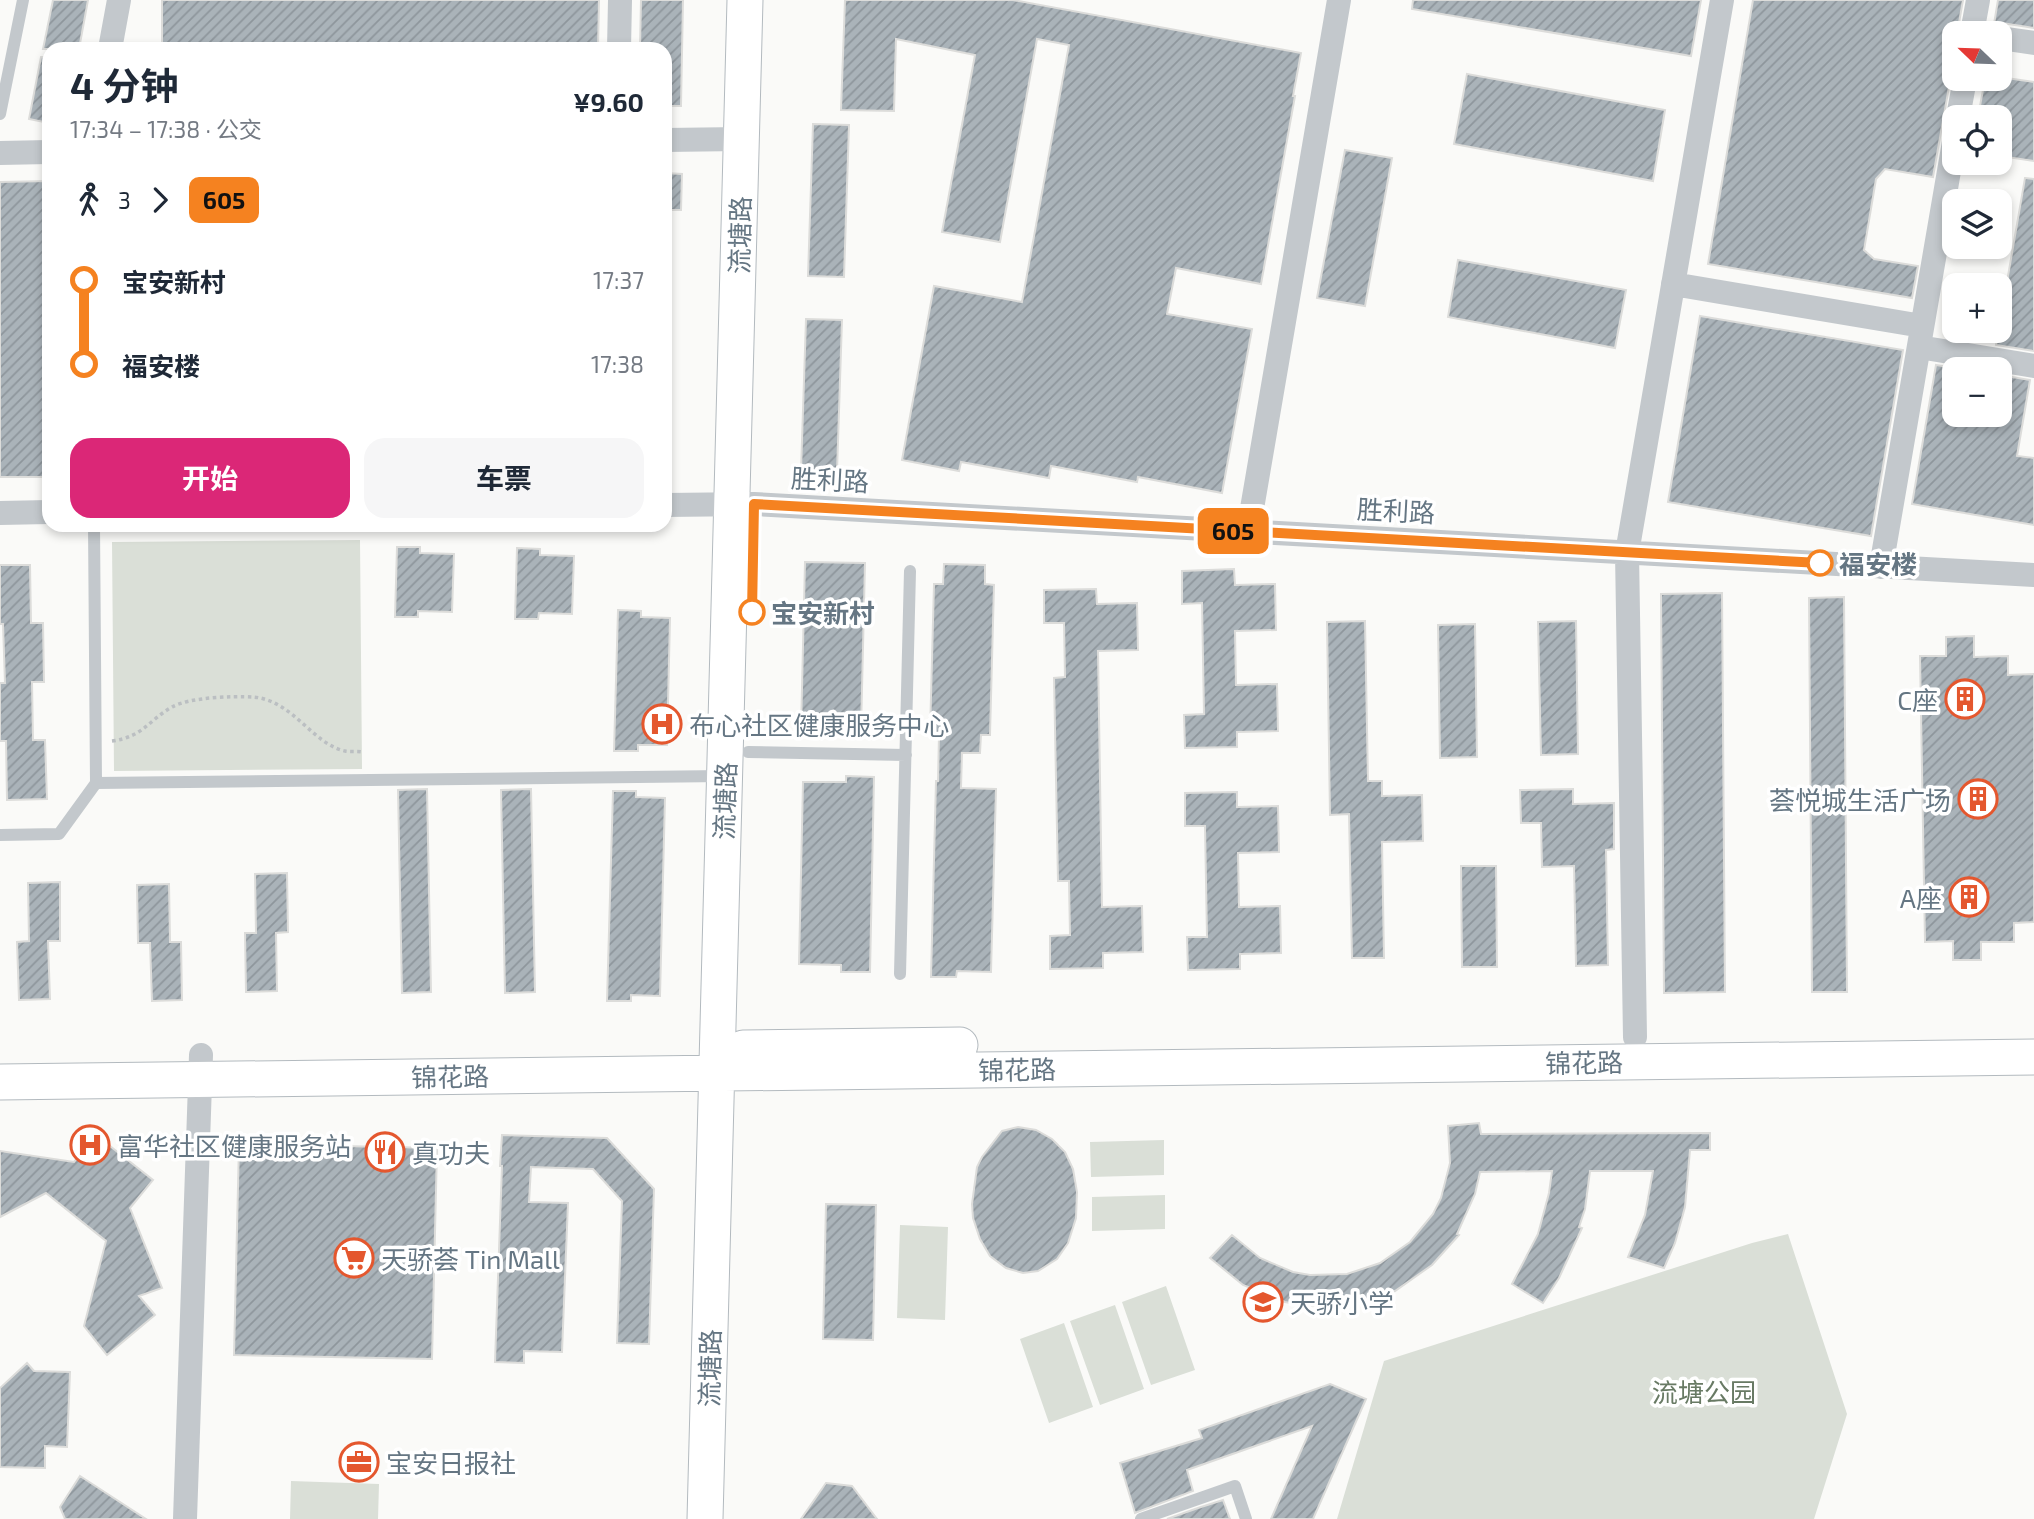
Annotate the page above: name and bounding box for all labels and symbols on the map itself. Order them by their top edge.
north arrow [1942,21,2012,91]
street label: 流塘路 [723,196,755,274]
street label: 胜利路 [790,461,870,497]
street label: 胜利路 [1356,492,1436,528]
line badge: 605 [1193,508,1273,554]
place label: 福安楼 [1839,548,1917,579]
marker: 福安楼 [1807,550,1833,576]
place label: 宝安新村 [771,597,875,628]
marker: 宝安新村 [739,599,765,625]
building icon: C座 [1944,678,1986,720]
place label: C座 [1897,684,1938,715]
hospital icon: 布心社区健康服务中心 [641,703,683,745]
place label: 布心社区健康服务中心 [689,709,949,740]
street label: 流塘路 [707,761,741,841]
building icon: 荟悦城生活广场 [1957,778,1999,820]
place label: 荟悦城生活广场 [1769,784,1951,815]
building icon: A座 [1948,876,1990,918]
place label: A座 [1900,882,1942,913]
street label: 锦花路 [1545,1046,1623,1078]
street label: 锦花路 [978,1053,1056,1085]
street label: 锦花路 [411,1060,489,1092]
hospital icon: 富华社区健康服务站 [69,1124,111,1166]
place label: 富华社区健康服务站 [117,1130,351,1161]
restaurant icon: 真功夫 [364,1131,406,1173]
place label: 真功夫 [412,1137,490,1168]
supermarket icon: 天骄荟 Tin Mall [333,1237,375,1279]
place label: 天骄荟 Tin Mall [381,1243,560,1274]
school or university icon: 天骄小学 [1242,1281,1284,1323]
place label: 天骄小学 [1290,1287,1394,1318]
street label: 流塘路 [693,1329,725,1407]
park label: 流塘公园 [1652,1376,1756,1407]
office icon: 宝安日报社 [338,1441,380,1483]
place label: 宝安日报社 [386,1447,516,1478]

